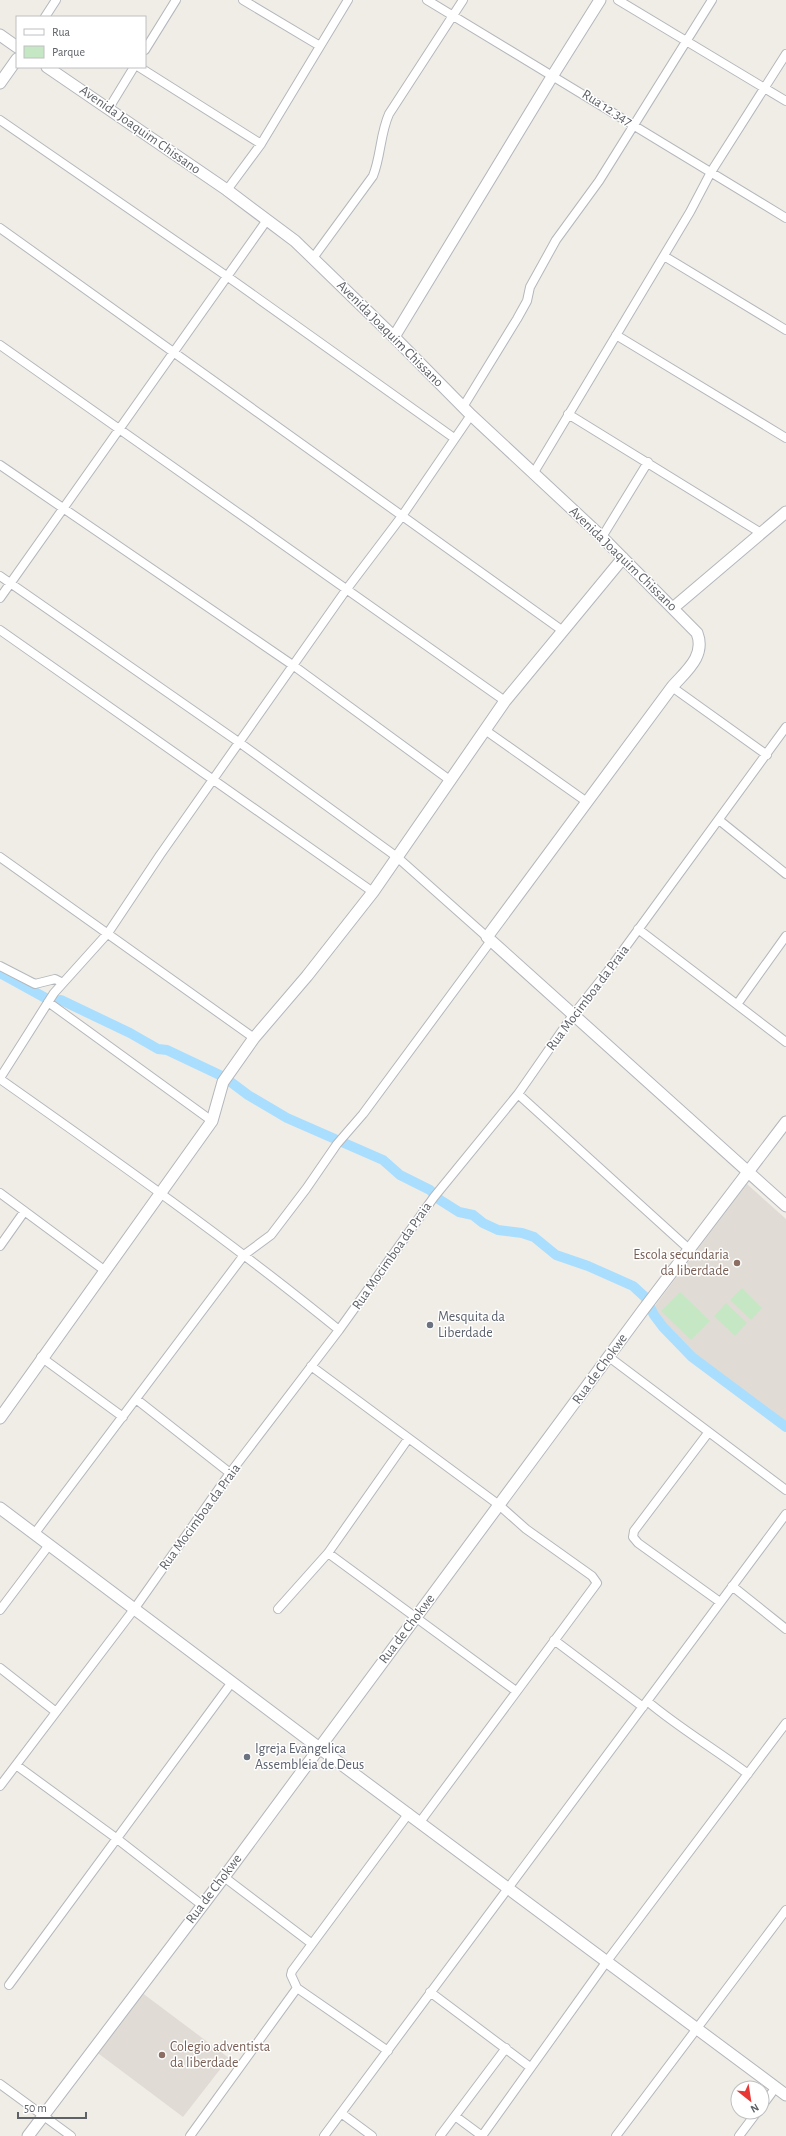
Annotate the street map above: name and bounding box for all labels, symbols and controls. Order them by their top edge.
legend [16,16,146,68]
text: Rua [52,26,71,38]
text: Parque [52,46,85,58]
street label: Avenida Joaquim Chissano [77,83,203,177]
street label: Rua 12.347 [579,87,635,129]
street label: Avenida Joaquim Chissano [334,278,446,390]
street label: Avenida Joaquim Chissano [566,504,680,614]
street label: Rua Mocimboa da Praia [544,942,632,1053]
street label: Rua Mocimboa da Praia [350,1199,435,1312]
place label: Escola secundaria da liberdade [633,1248,730,1278]
marker: Escola secundaria da liberdade [732,1258,742,1268]
place label: Mesquita da Liberdade [438,1310,506,1340]
marker: Mesquita da Liberdade [425,1320,435,1330]
street label: Rua de Chokwe [570,1331,630,1407]
street label: Rua Mocimboa da Praia [157,1461,244,1573]
street label: Rua de Chokwe [376,1592,438,1666]
place label: Igreja Evangelica Assembleia de Deus [255,1742,364,1772]
marker: Igreja Evangelica Assembleia de Deus [242,1752,252,1762]
street label: Rua de Chokwe [183,1852,245,1926]
place label: Colegio adventista da liberdade [170,2040,271,2070]
marker: Colegio adventista da liberdade [157,2050,167,2060]
north arrow [730,2080,770,2120]
scale bar [18,2094,86,2120]
text: 50 m [24,2102,47,2114]
text: N [749,2102,761,2115]

